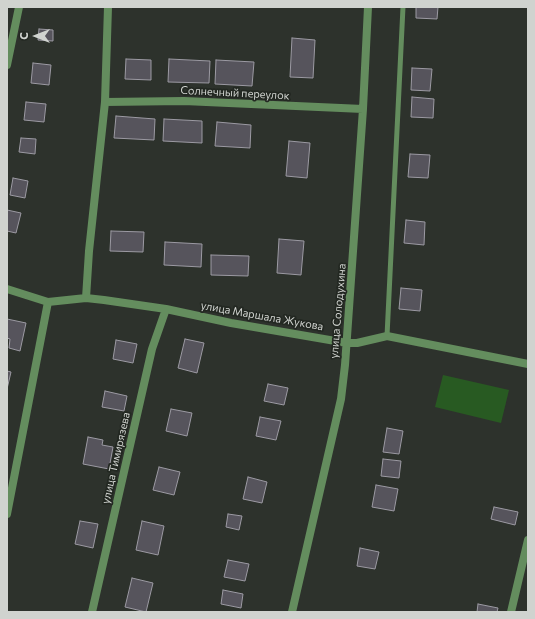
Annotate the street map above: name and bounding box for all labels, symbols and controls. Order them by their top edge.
north arrow [16,16,56,56]
text: С [17,32,30,40]
street label: Солнечный переулок [180,84,290,102]
street label: улица Солодухина [327,263,349,359]
street label: улица Маршала Жукова [200,299,324,333]
street label: улица Тимирязева [99,411,133,505]

